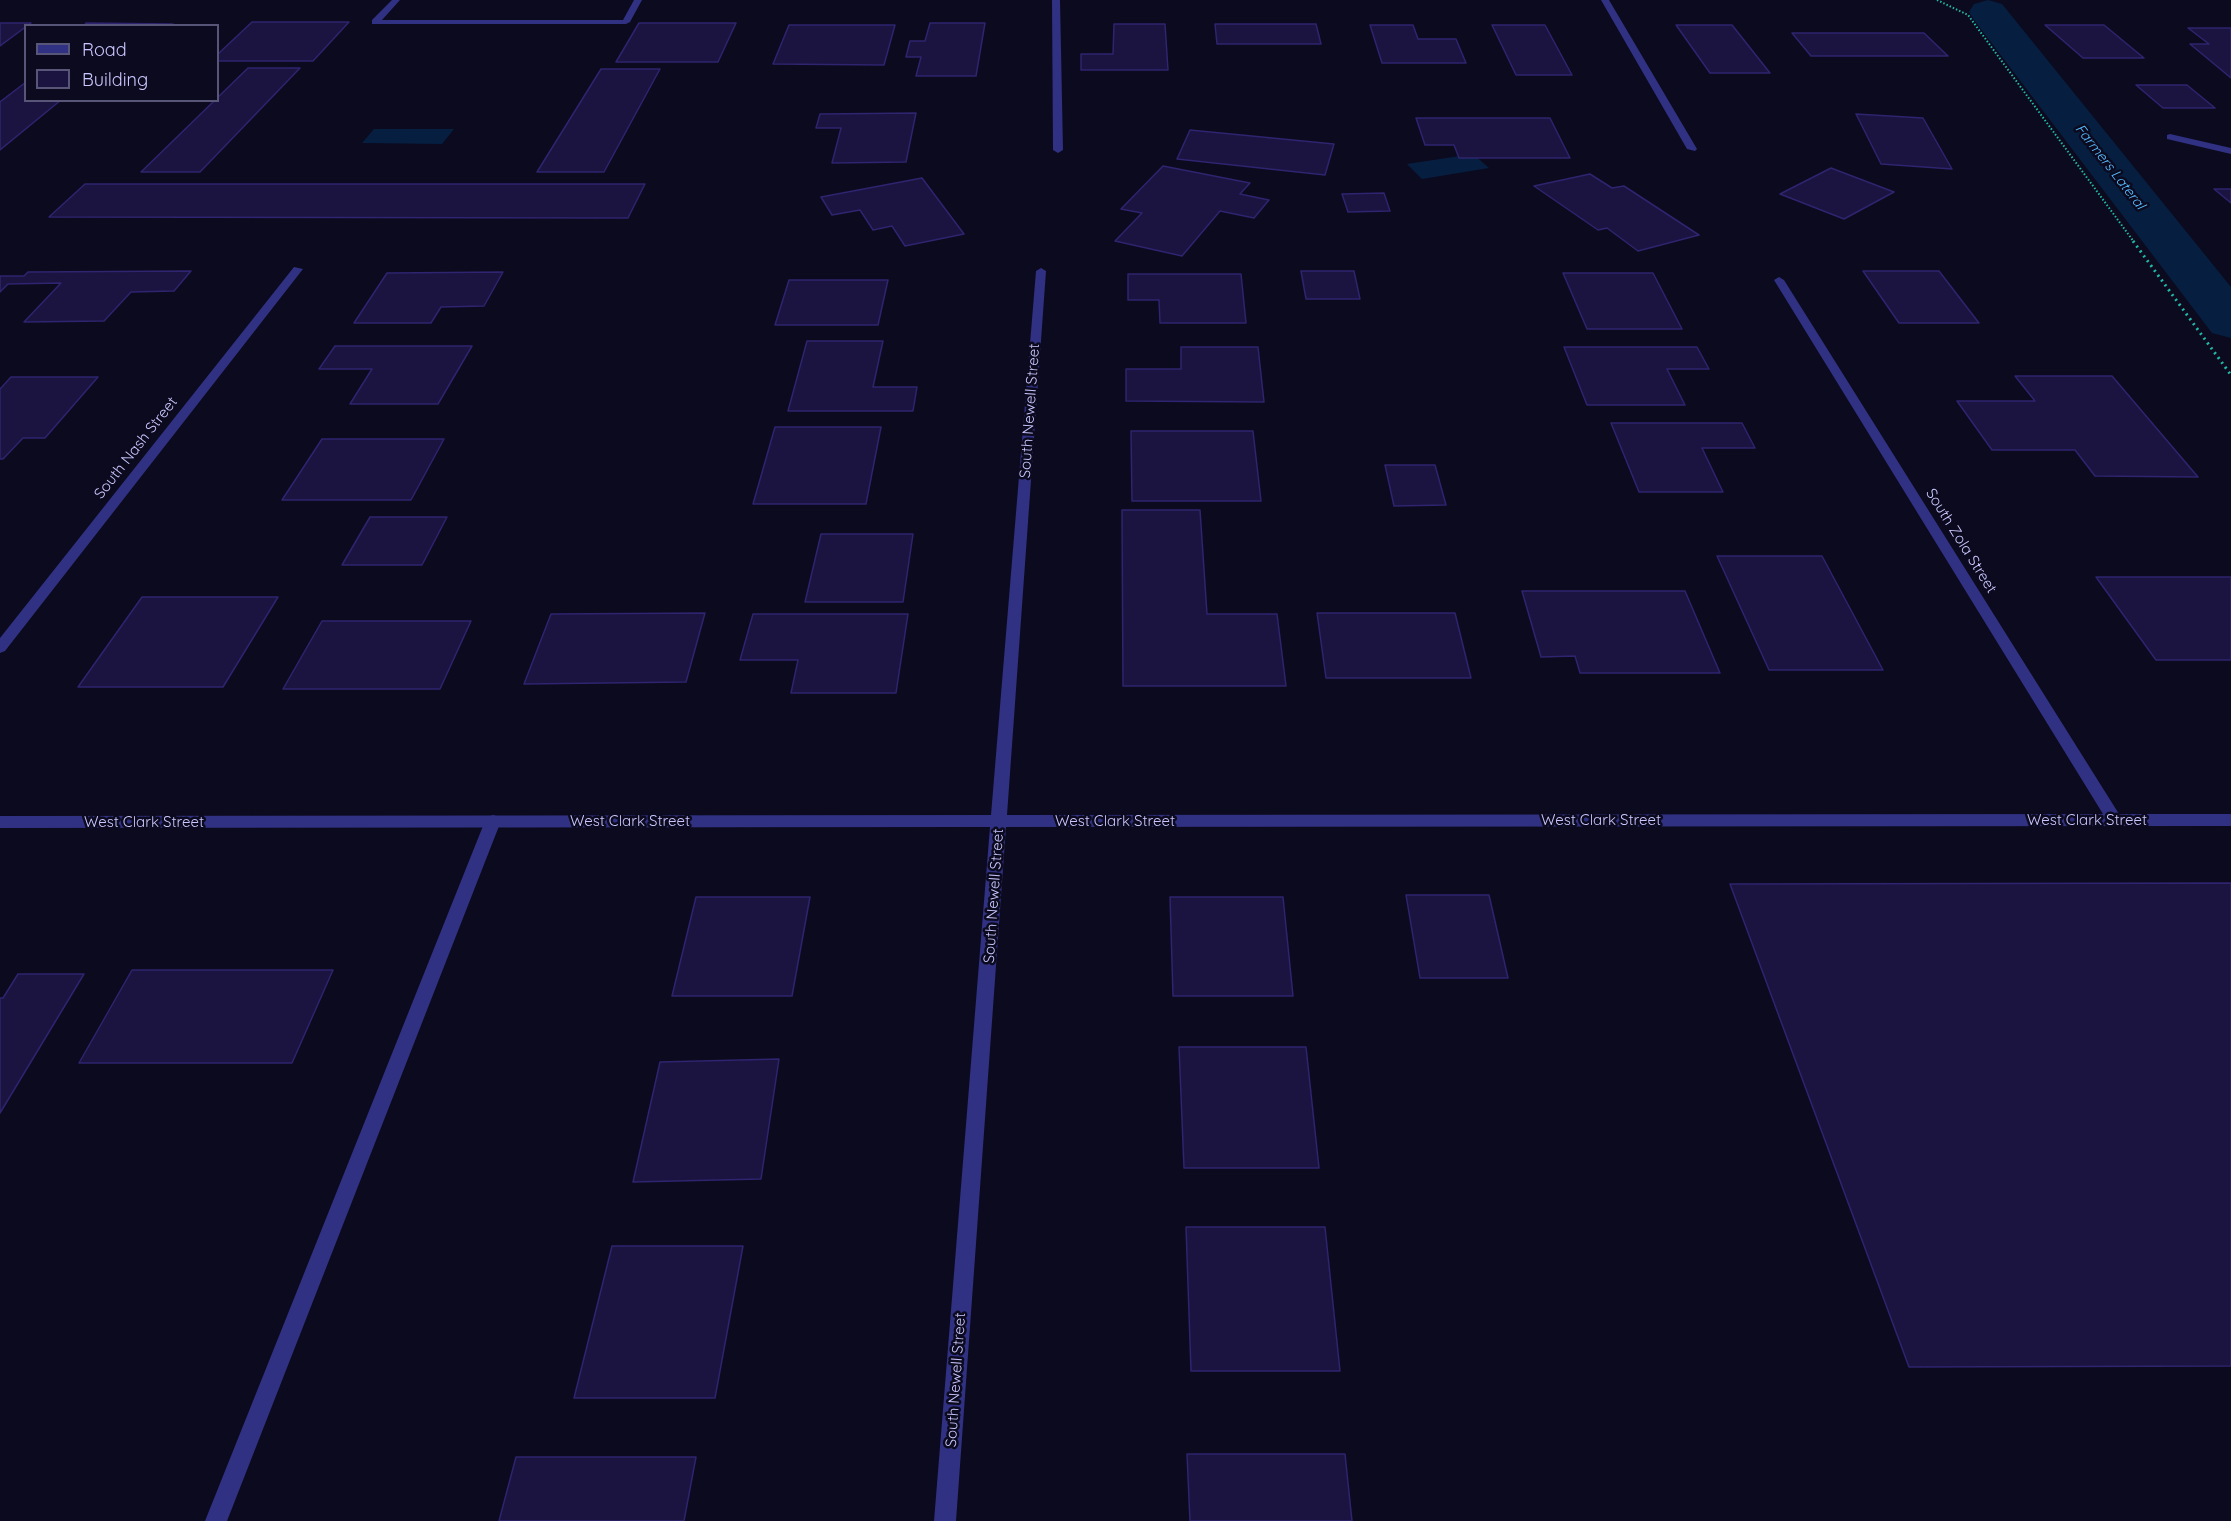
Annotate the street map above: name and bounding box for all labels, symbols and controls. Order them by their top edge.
legend [24,24,219,102]
text: Road [82,38,127,61]
text: Building [82,68,148,91]
water label: Farmers Lateral [2072,121,2148,213]
street label: South Newell Street [1016,343,1044,479]
street label: South Nash Street [91,393,181,503]
street label: South Zola Street [1922,485,2000,597]
street label: West Clark Street [1541,811,1661,829]
street label: West Clark Street [2027,811,2147,829]
street label: West Clark Street [570,812,690,830]
street label: West Clark Street [1055,812,1175,830]
street label: West Clark Street [84,813,204,831]
street label: South Newell Street [980,828,1008,964]
street label: South Newell Street [942,1312,970,1448]

